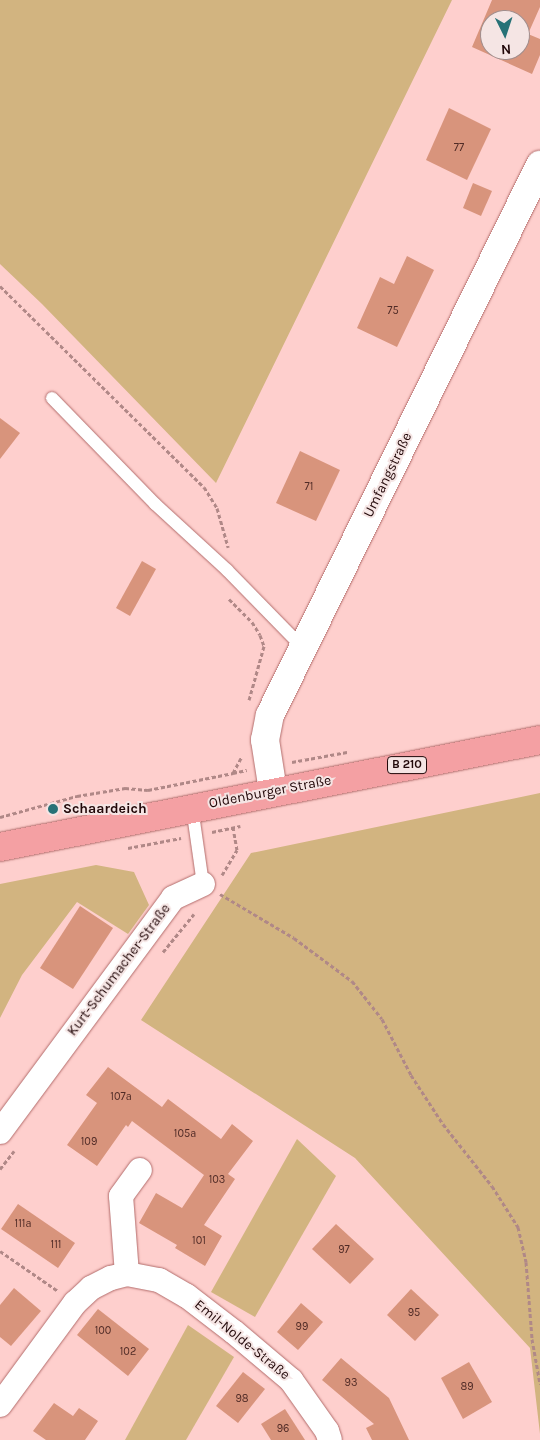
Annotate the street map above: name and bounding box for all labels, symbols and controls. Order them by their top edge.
north arrow [480,10,530,60]
text: N [500,41,512,58]
house number: 77 [454,141,464,155]
house number: 75 [387,304,399,318]
street label: Umfangstraße [360,430,416,520]
house number: 71 [305,480,313,494]
road number: B 210 [387,756,427,774]
street label: Oldenburger Straße [207,772,333,812]
place label: Schaardeich [63,801,147,817]
marker: Schaardeich [47,803,59,815]
street label: Kurt-Schumacher-Straße [64,901,174,1039]
house number: 107a [110,1090,132,1104]
house number: 105a [174,1127,196,1141]
house number: 109 [81,1135,97,1149]
house number: 103 [209,1173,225,1187]
house number: 111a [15,1217,31,1231]
house number: 101 [192,1234,206,1248]
house number: 111 [51,1238,61,1252]
house number: 97 [338,1243,350,1257]
street label: Emil-Nolde-Straße [191,1296,293,1384]
house number: 95 [408,1306,420,1320]
house number: 99 [296,1320,308,1334]
house number: 100 [95,1324,111,1338]
house number: 102 [120,1345,136,1359]
house number: 93 [345,1376,357,1390]
house number: 89 [460,1380,474,1394]
house number: 98 [235,1392,249,1406]
house number: 96 [277,1422,289,1436]

